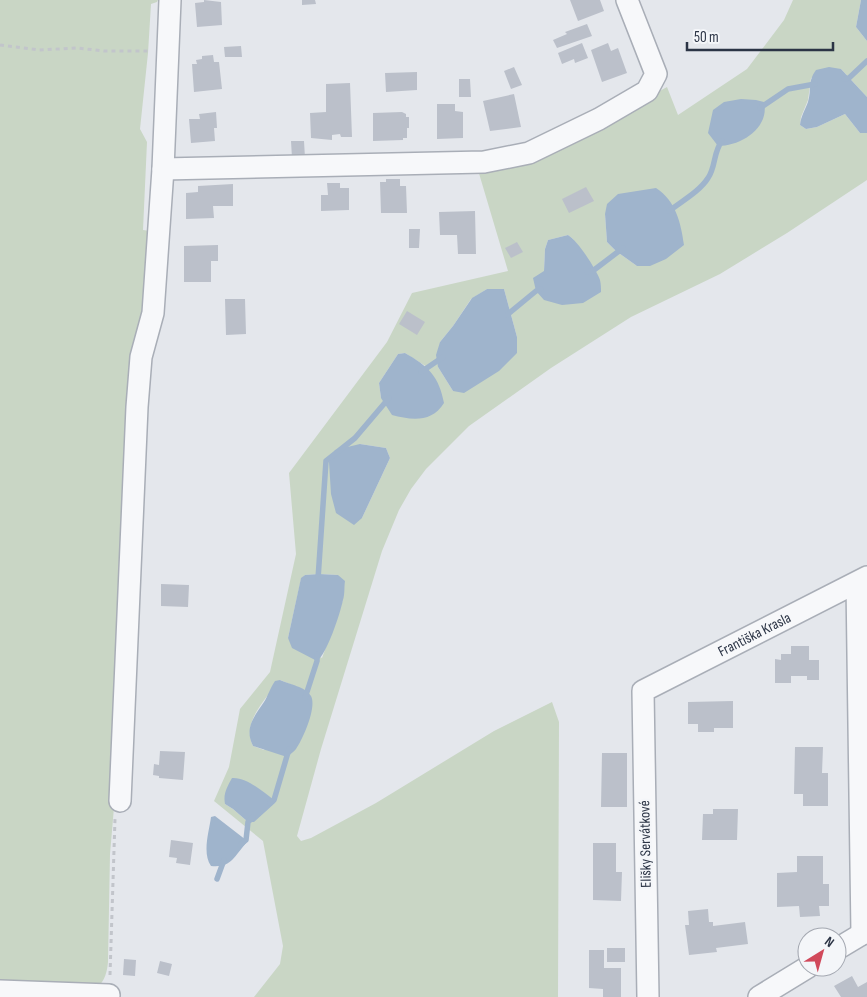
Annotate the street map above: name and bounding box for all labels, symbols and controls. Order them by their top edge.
scale bar [687,20,833,52]
text: 50 m [694,28,719,47]
street label: Františka Krasla [715,608,794,661]
street label: Elišky Servátkové [635,800,656,888]
north arrow [797,927,847,977]
text: N [821,933,838,951]

